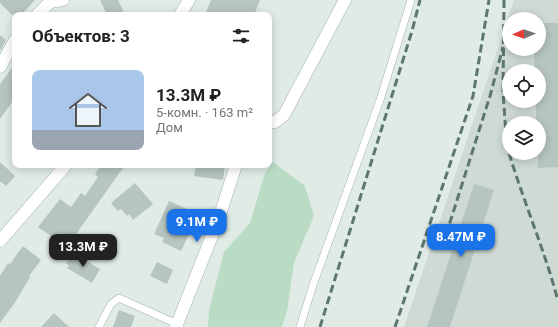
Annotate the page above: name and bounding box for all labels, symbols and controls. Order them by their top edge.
north arrow [502,12,546,56]
map controls [502,12,546,160]
icon: filters [230,25,252,47]
text: Объектов: 3 [32,26,130,46]
button: locate [502,64,546,108]
text: 13.3M ₽ [156,85,221,105]
icon: home [64,86,112,134]
text: 5-комн. · 163 m² [156,105,253,120]
button: layers [502,116,546,160]
text: Дом [156,120,183,135]
pin: 9.1M ₽ [164,209,230,243]
text: 9.1M ₽ [176,214,218,229]
pin: 8.47M ₽ [424,224,498,258]
text: 8.47M ₽ [436,229,486,244]
pin: 13.3M ₽ [46,234,120,268]
text: 13.3M ₽ [58,239,108,254]

